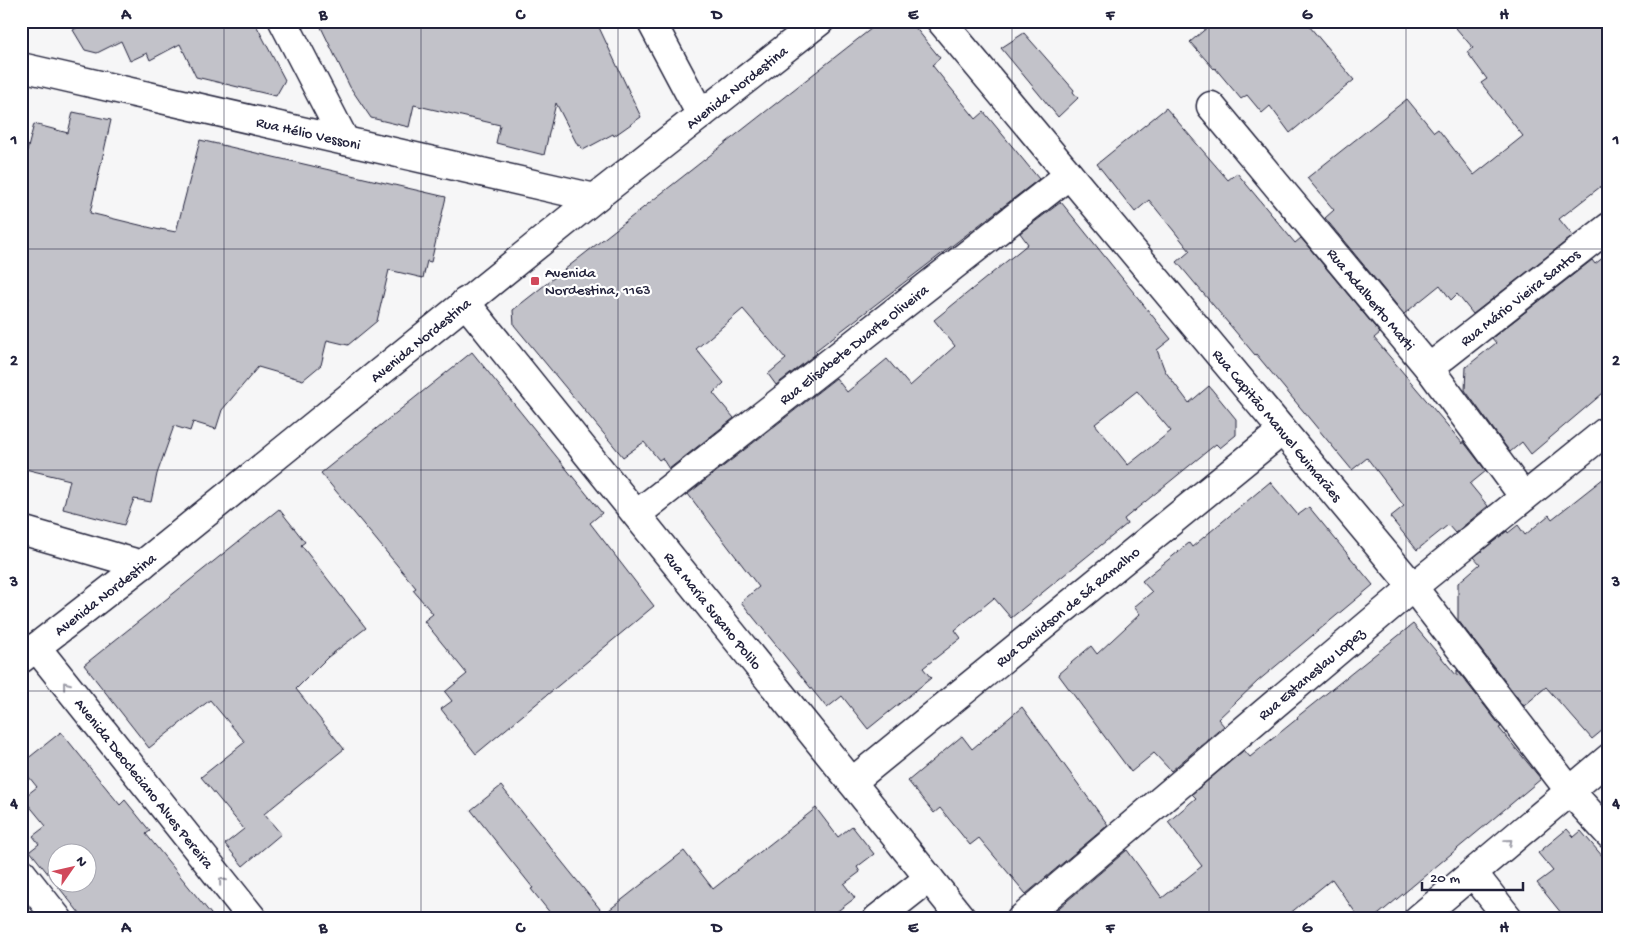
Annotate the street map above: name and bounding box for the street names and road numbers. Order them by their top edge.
street label: Avenida Nordestina [683,43,792,134]
street label: Rua Hélio Vessoni [254,114,362,155]
street label: Rua Adalberto Marti [1322,245,1418,355]
street label: Rua Mário Vieira Santos [1457,246,1585,351]
street label: Rua Elisabete Duarte Oliveira [776,281,933,410]
street label: Avenida Nordestina [367,295,476,387]
street label: Rua Capitão Manuel Guimarães [1208,346,1345,506]
street label: Rua Davidson de Sá Ramalho [993,543,1145,672]
street label: Rua Maria Susano Polilo [659,549,765,674]
street label: Avenida Nordestina [51,550,161,641]
street label: Rua Estaneslau Lopez [1255,625,1369,725]
street label: Avenida Deocleciano Alves Pereira [70,696,217,874]

